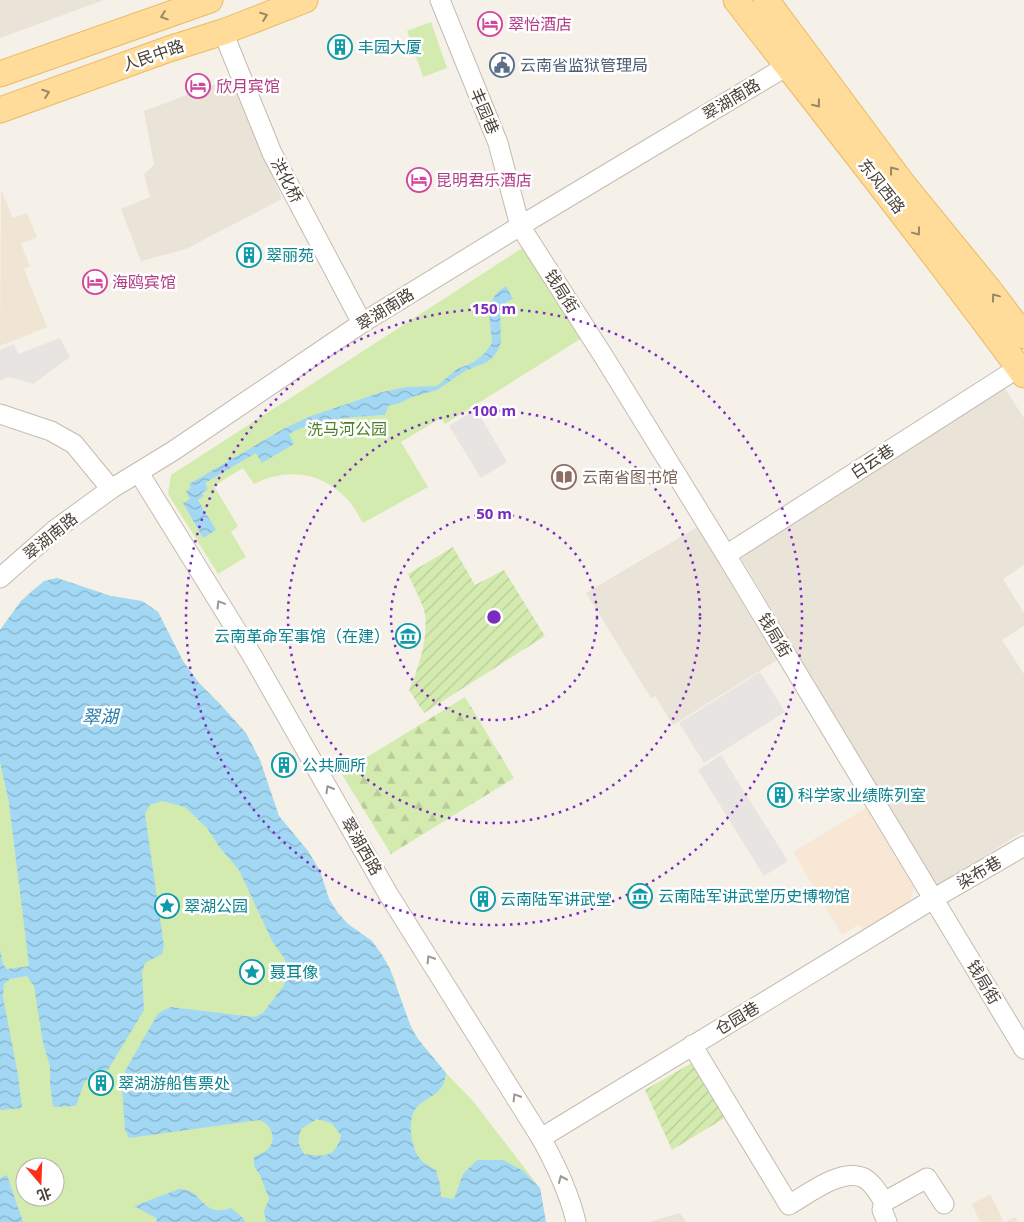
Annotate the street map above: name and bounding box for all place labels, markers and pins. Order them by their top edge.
hotel icon: 翠怡酒店 [477,11,503,37]
place label: 翠怡酒店 [508,13,572,35]
building icon: 丰园大厦 [327,34,353,60]
place label: 丰园大厦 [358,36,422,58]
public building icon: 云南省监狱管理局 [489,52,515,78]
place label: 云南省监狱管理局 [520,54,648,76]
hotel icon: 欣月宾馆 [185,73,211,99]
place label: 欣月宾馆 [216,75,280,97]
hotel icon: 昆明君乐酒店 [406,167,432,193]
place label: 昆明君乐酒店 [436,169,532,191]
building icon: 翠丽苑 [236,242,262,268]
place label: 翠丽苑 [266,244,314,266]
hotel icon: 海鸥宾馆 [82,269,108,295]
place label: 海鸥宾馆 [112,271,176,293]
library icon: 云南省图书馆 [551,464,577,490]
place label: 云南省图书馆 [582,466,678,488]
centre of rings [485,608,503,626]
museum icon: 云南革命军事馆（在建） [395,623,421,649]
place label: 云南革命军事馆（在建） [214,625,390,647]
building icon: 公共厕所 [271,752,297,778]
place label: 公共厕所 [302,754,366,776]
building icon: 科学家业绩陈列室 [767,782,793,808]
place label: 科学家业绩陈列室 [798,784,926,806]
museum icon: 云南陆军讲武堂历史博物馆 [627,883,653,909]
place label: 云南陆军讲武堂历史博物馆 [658,885,850,907]
building icon: 云南陆军讲武堂 [470,886,496,912]
place label: 云南陆军讲武堂 [500,888,612,910]
place icon: 翠湖公园 [154,893,180,919]
place label: 翠湖公园 [184,895,248,917]
place icon: 聂耳像 [239,959,265,985]
place label: 聂耳像 [270,961,318,983]
building icon: 翠湖游船售票处 [88,1070,114,1096]
place label: 翠湖游船售票处 [118,1072,230,1094]

